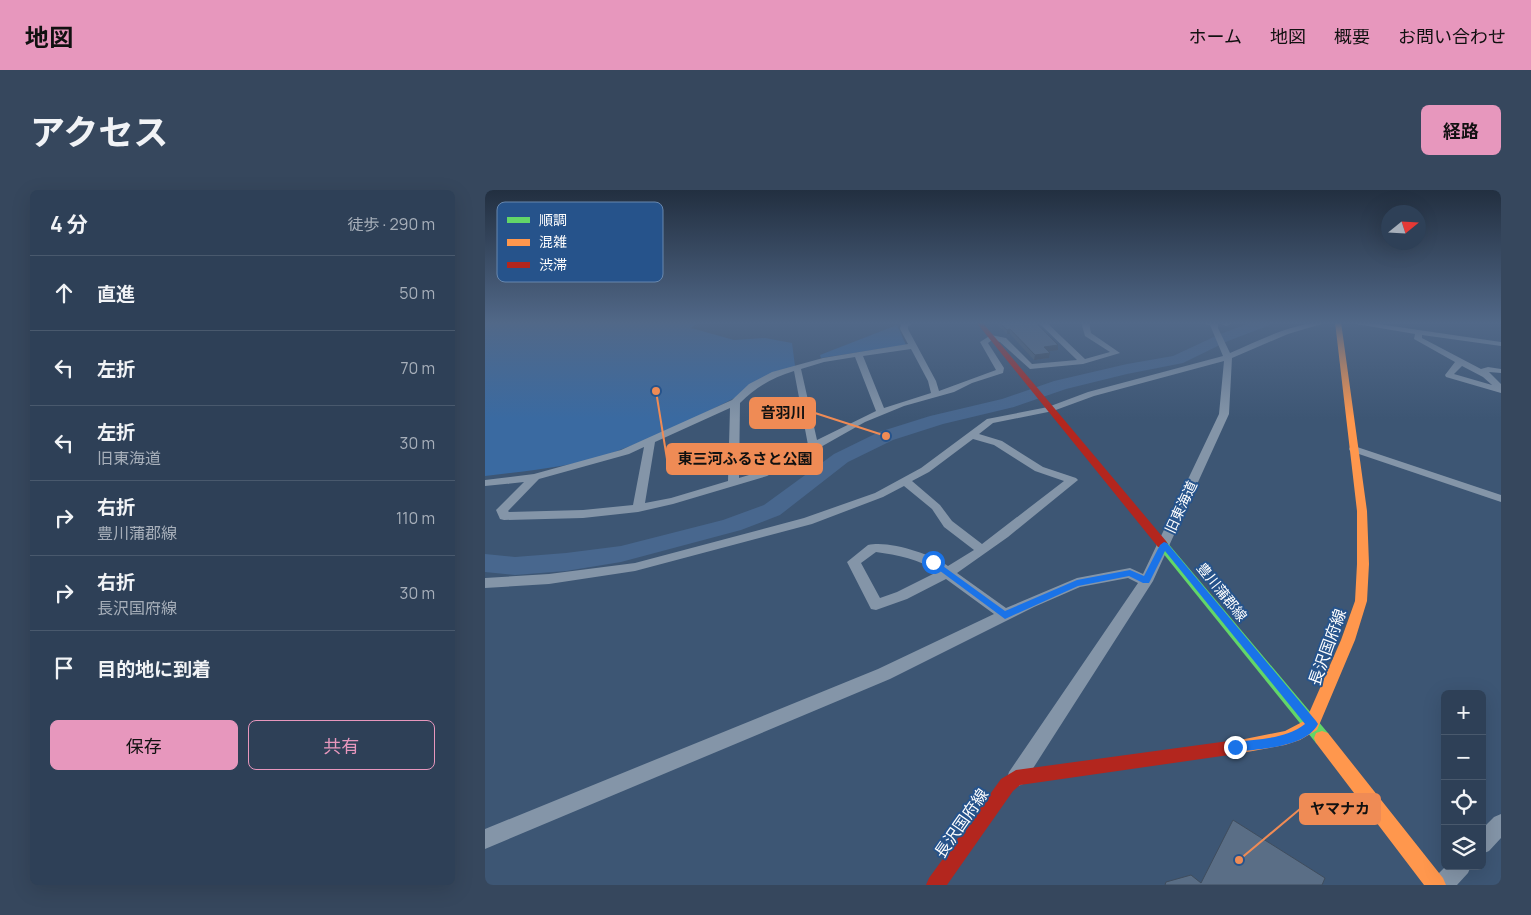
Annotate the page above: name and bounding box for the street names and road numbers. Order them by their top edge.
street label: 旧東海道 [1160,477,1201,536]
street label: 豊川蒲郡線 [1193,559,1252,625]
street label: 長沢国府線 [1303,606,1351,688]
street label: 長沢国府線 [929,784,993,862]

